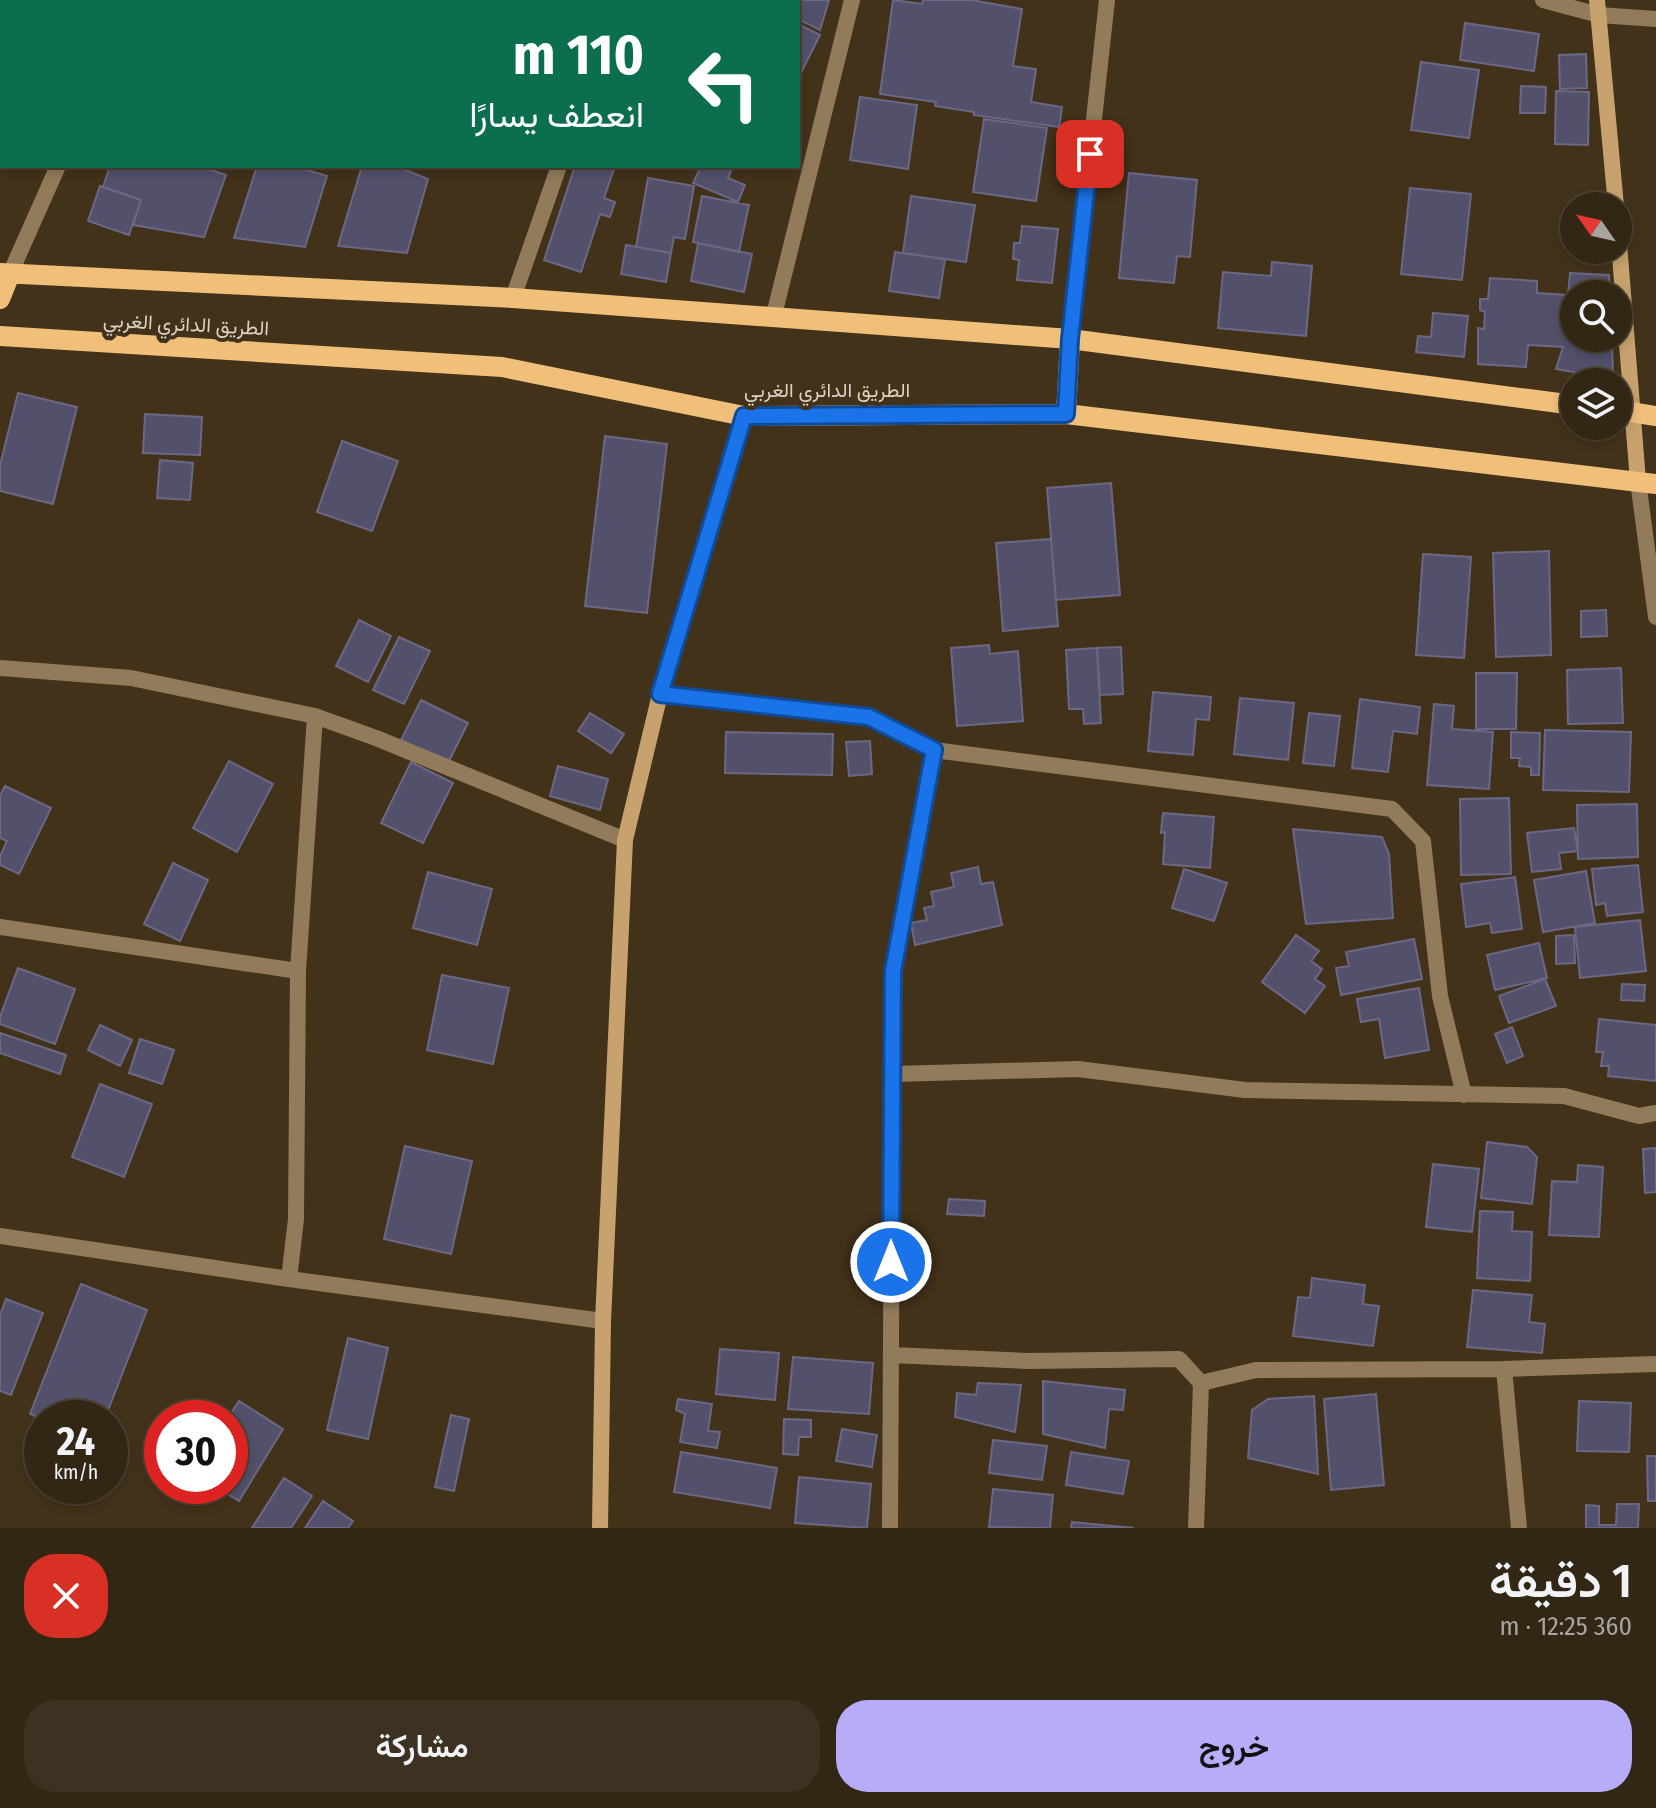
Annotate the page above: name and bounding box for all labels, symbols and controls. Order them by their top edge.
text: 110 m [513,22,644,89]
icon: left [672,32,776,136]
text: انعطف يسارًا [469,93,644,137]
pin [1056,120,1124,188]
icon: arrive [1068,132,1112,176]
north arrow [1560,192,1632,264]
map controls [1560,192,1632,440]
button: search [1560,280,1632,352]
street label: الطريق الدائري الغربي [102,308,270,345]
button: layers [1560,368,1632,440]
street label: الطريق الدائري الغربي [744,378,910,407]
position arrow [849,1220,933,1304]
speed limit sign: 30 [144,1400,248,1504]
text: 24 [57,1418,95,1466]
text: km/h [54,1460,98,1484]
text: 1 دقيقة [1489,1552,1632,1610]
button: close [24,1554,108,1638]
text: 360 m · 12:25 [1499,1611,1632,1642]
button: مشاركة [24,1700,820,1792]
button: خروج [836,1700,1632,1792]

